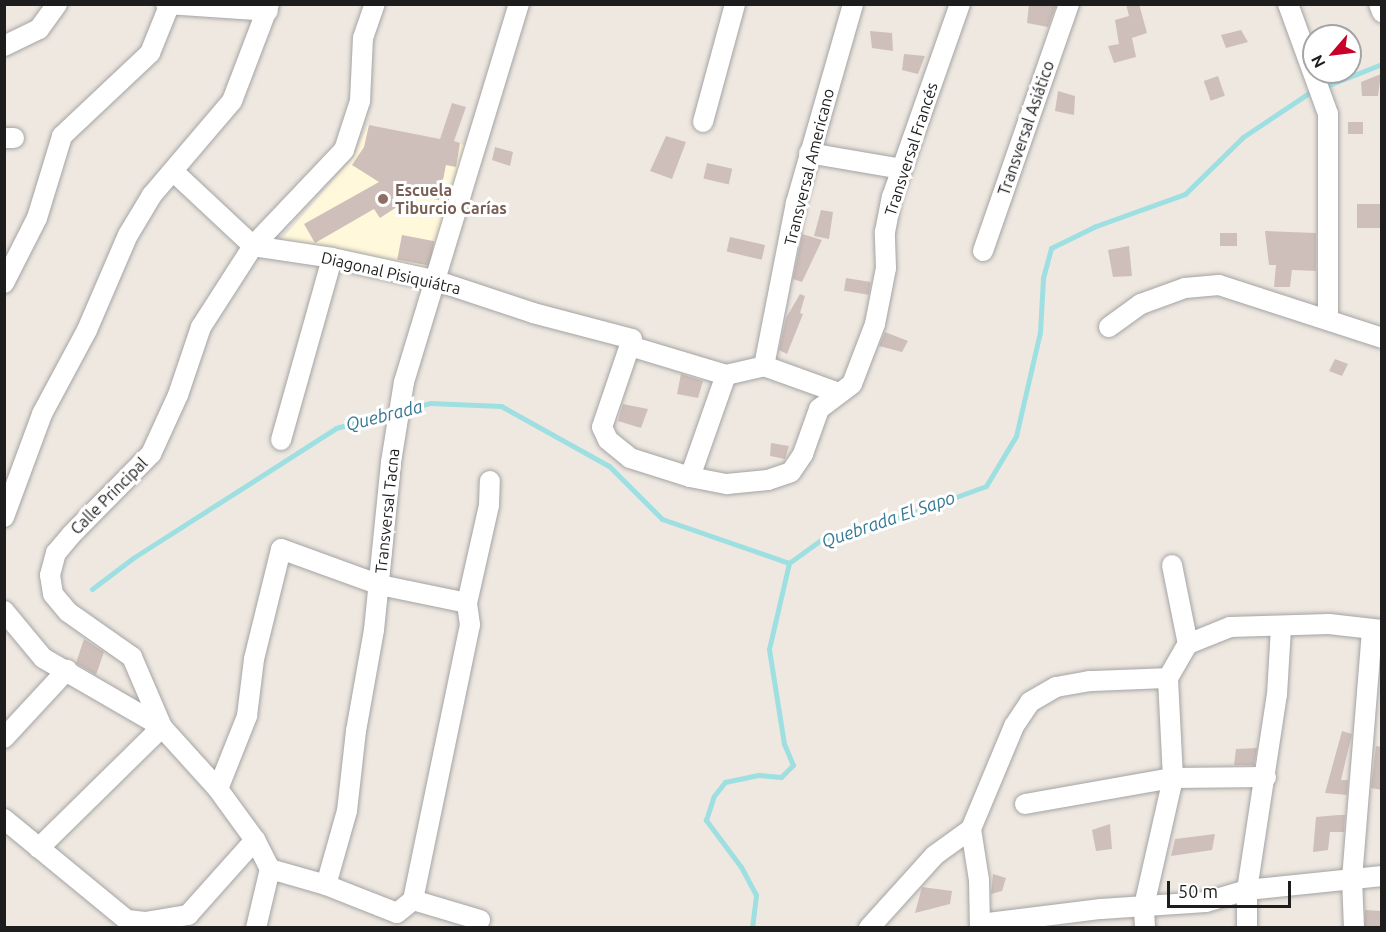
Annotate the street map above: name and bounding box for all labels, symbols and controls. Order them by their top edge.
north arrow [1302,24,1362,84]
text: N [1307,52,1329,71]
street label: Transversal Asiático [994,58,1058,198]
street label: Transversal Francés [880,80,942,218]
street label: Transversal Americano [780,86,838,248]
place label: Escuela Tiburcio Carías [395,180,507,218]
marker: Escuela Tiburcio Carías [376,192,390,206]
street label: Diagonal Pisiquiátra [319,248,463,298]
water label: Quebrada [343,395,425,435]
street label: Transversal Tacna [371,447,403,575]
street label: Calle Principal [67,454,151,538]
water label: Quebrada El Sapo [818,486,958,552]
scale bar [1170,869,1294,907]
text: 50 m [1178,881,1218,901]

